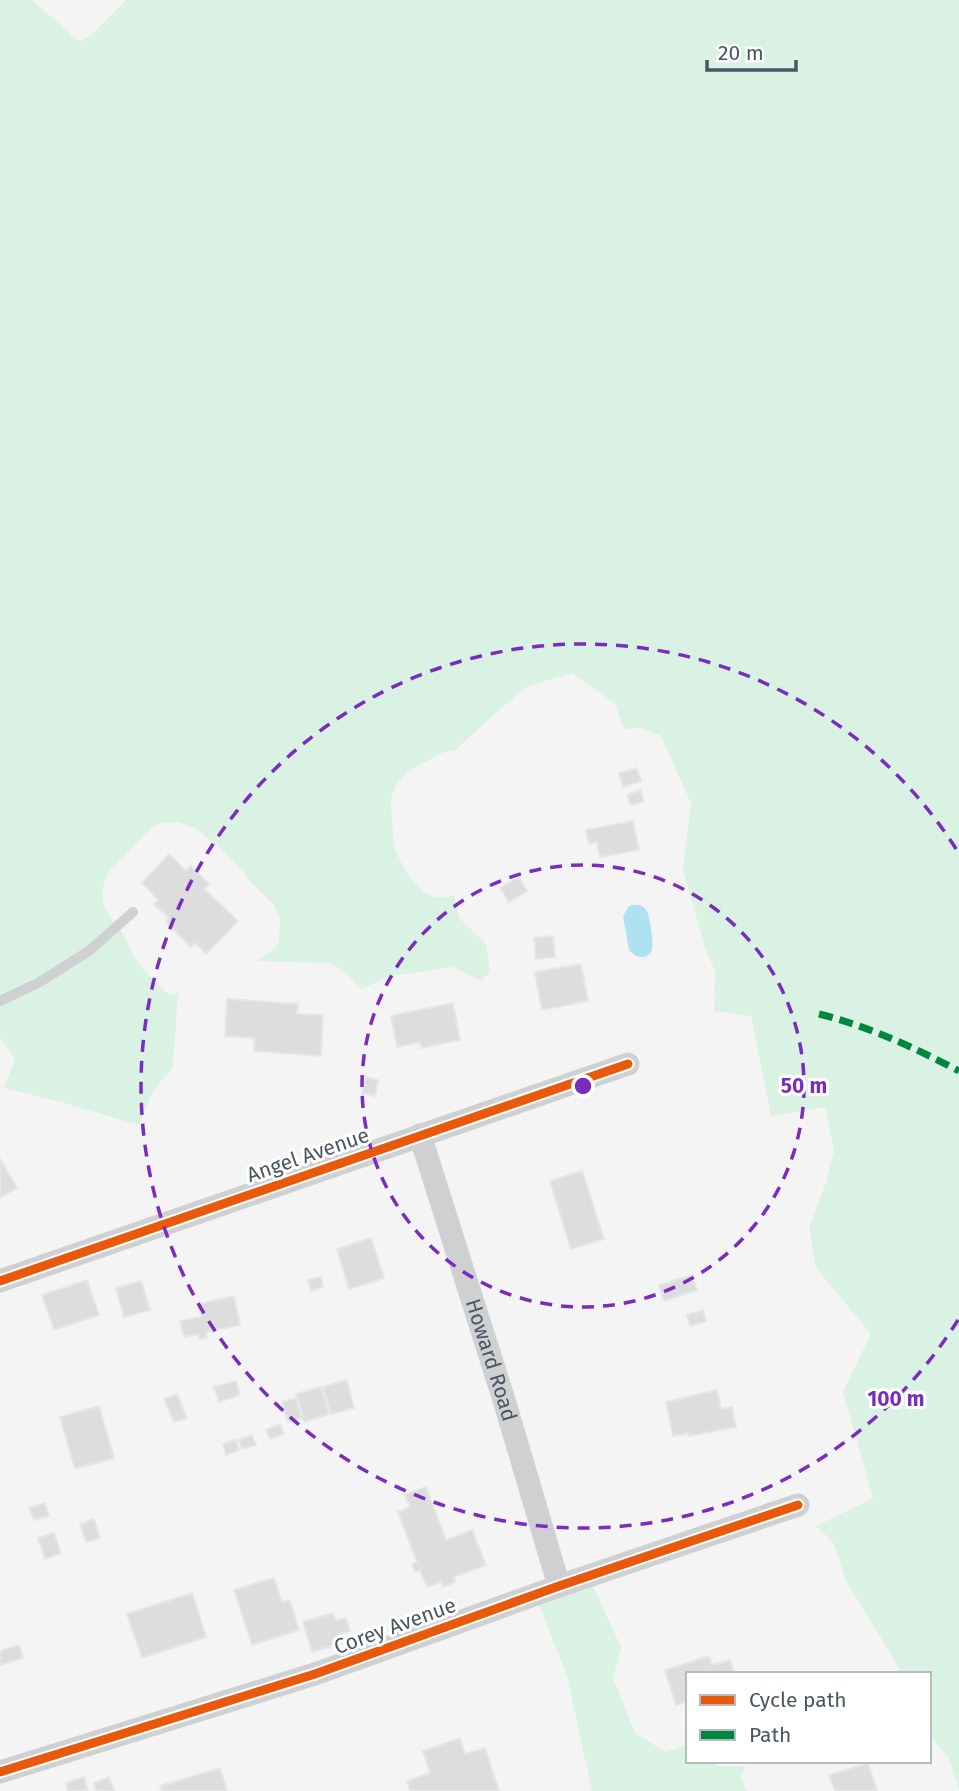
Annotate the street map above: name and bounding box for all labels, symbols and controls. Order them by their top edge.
scale bar [707,28,796,72]
text: 20 m [718,40,764,66]
text: 50 m [781,1073,827,1099]
centre of rings [571,1074,595,1098]
street label: Angel Avenue [243,1122,373,1188]
street label: Howard Road [460,1296,523,1424]
text: 100 m [867,1386,925,1412]
street label: Corey Avenue [330,1592,460,1660]
legend [686,1672,931,1763]
text: Cycle path [749,1687,847,1713]
text: Path [749,1722,791,1748]

